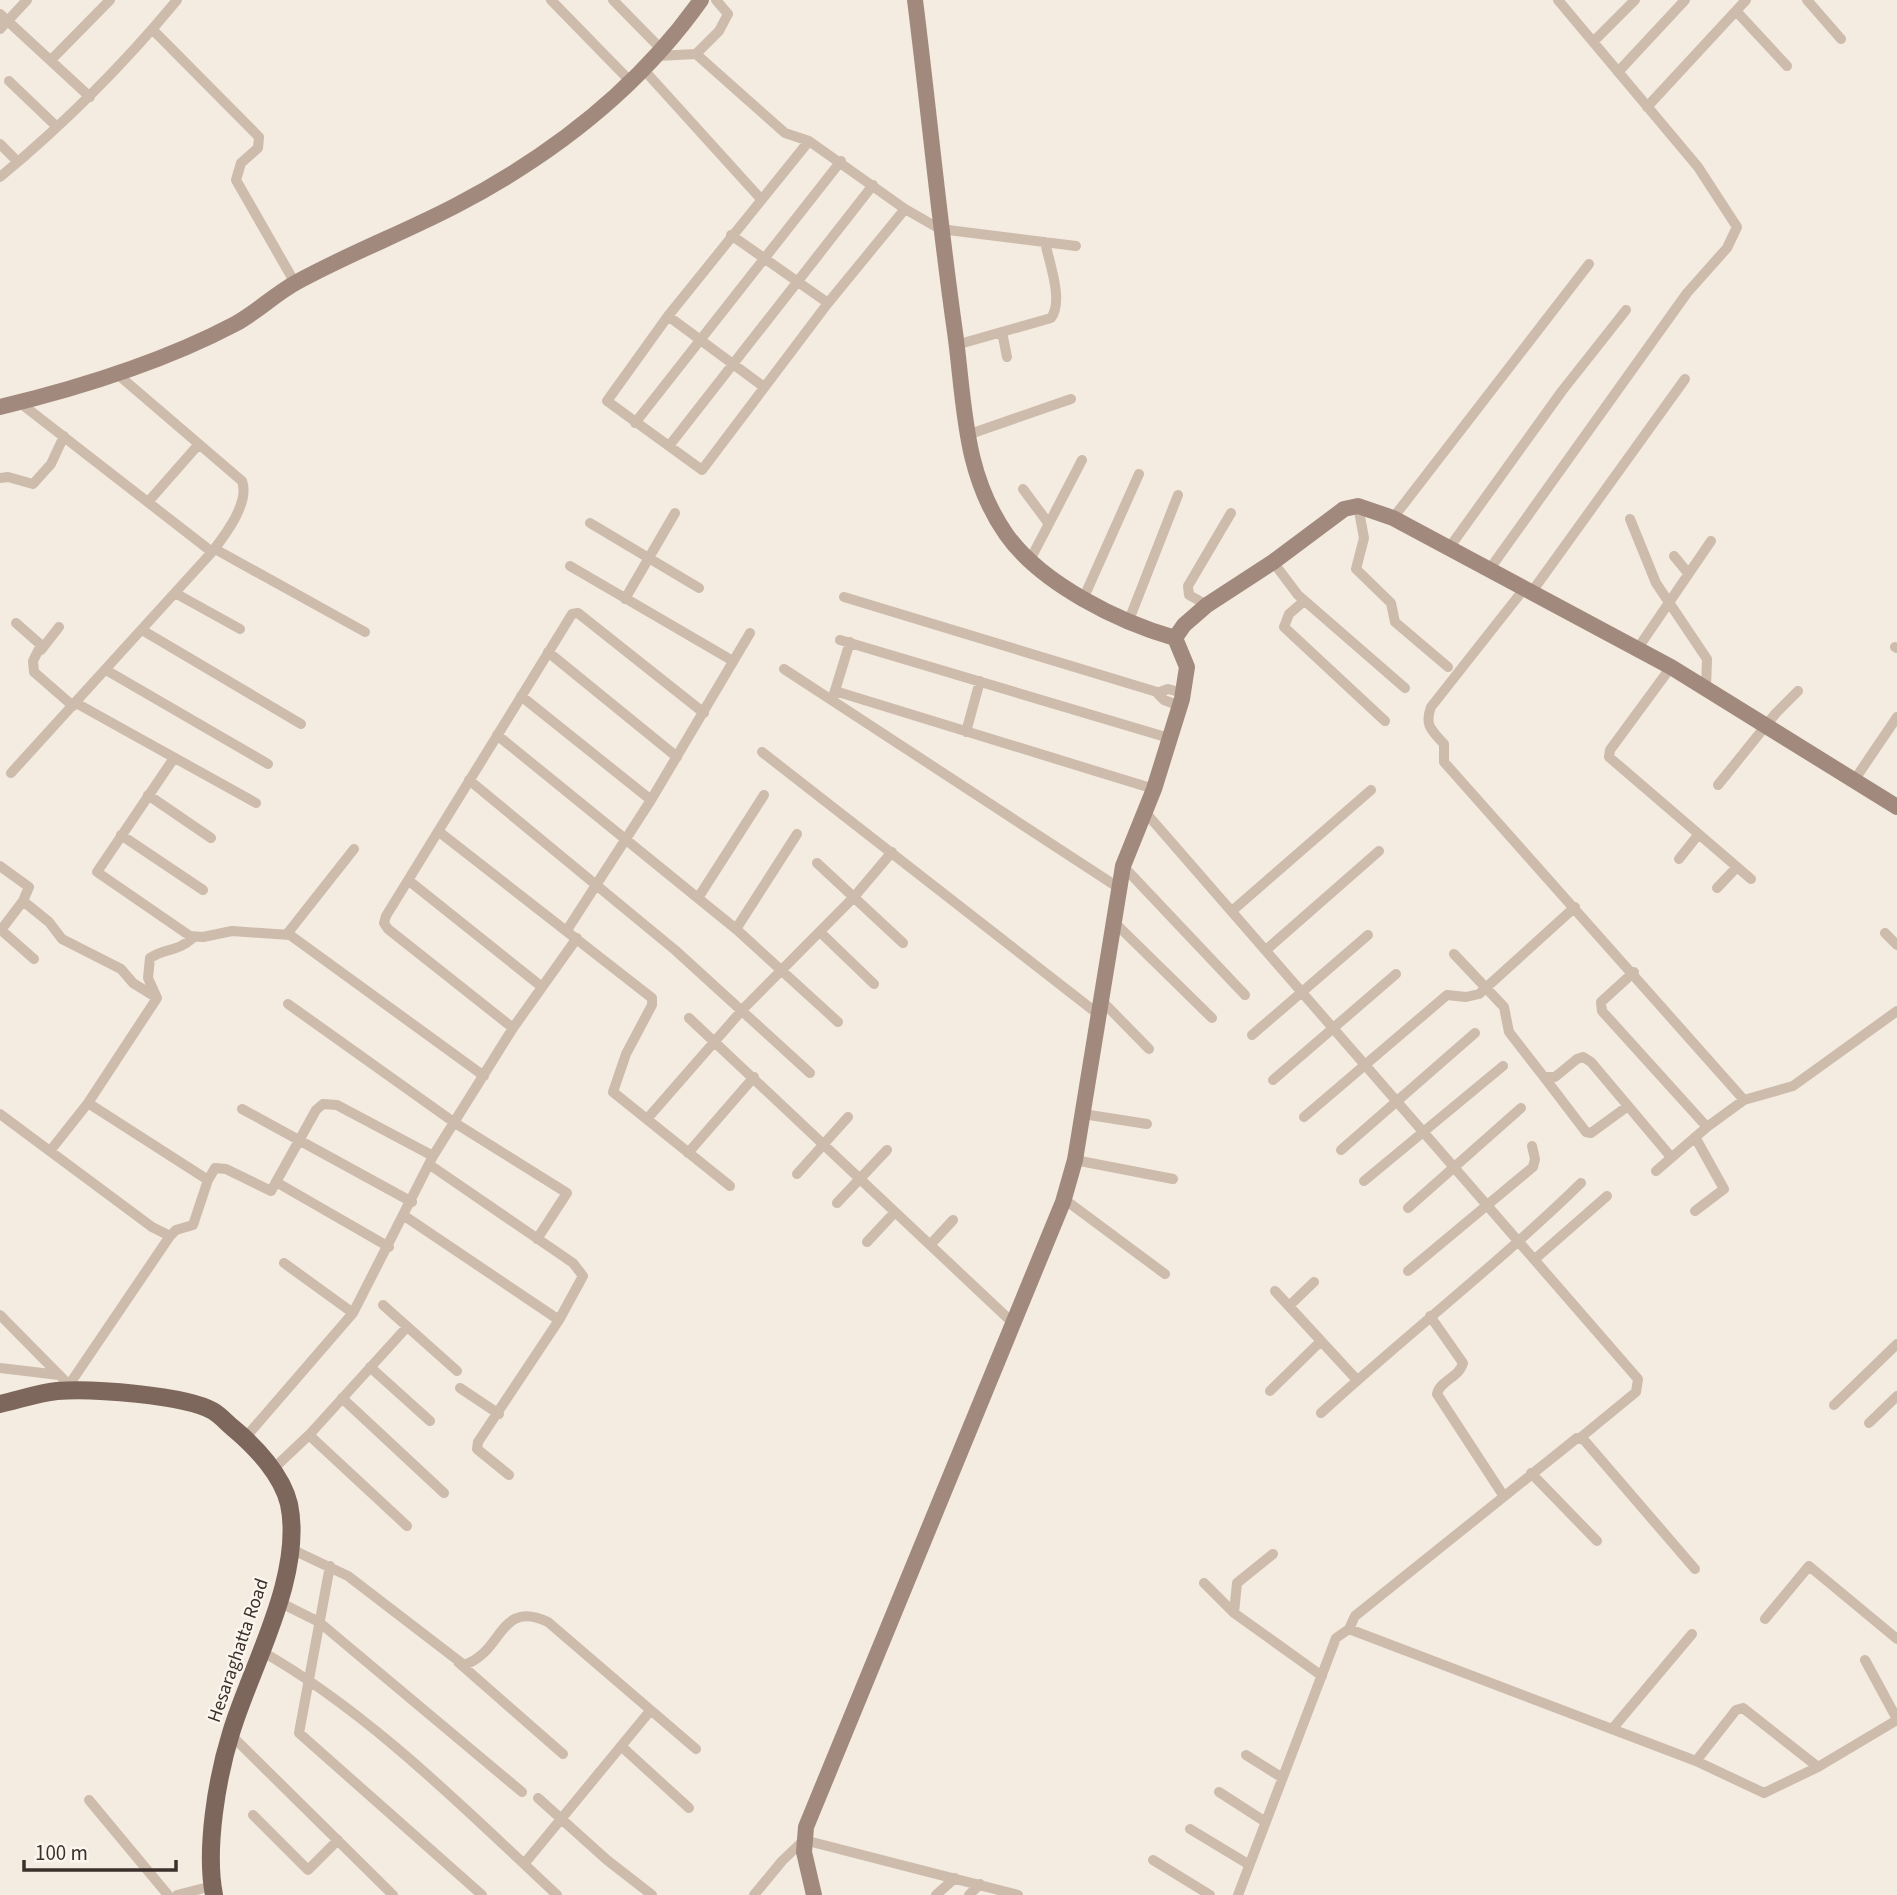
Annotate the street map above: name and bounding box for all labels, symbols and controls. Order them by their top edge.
street label: Hesaraghatta Road [201,1575,276,1726]
scale bar [24,1828,177,1872]
text: 100 m [35,1838,88,1868]

